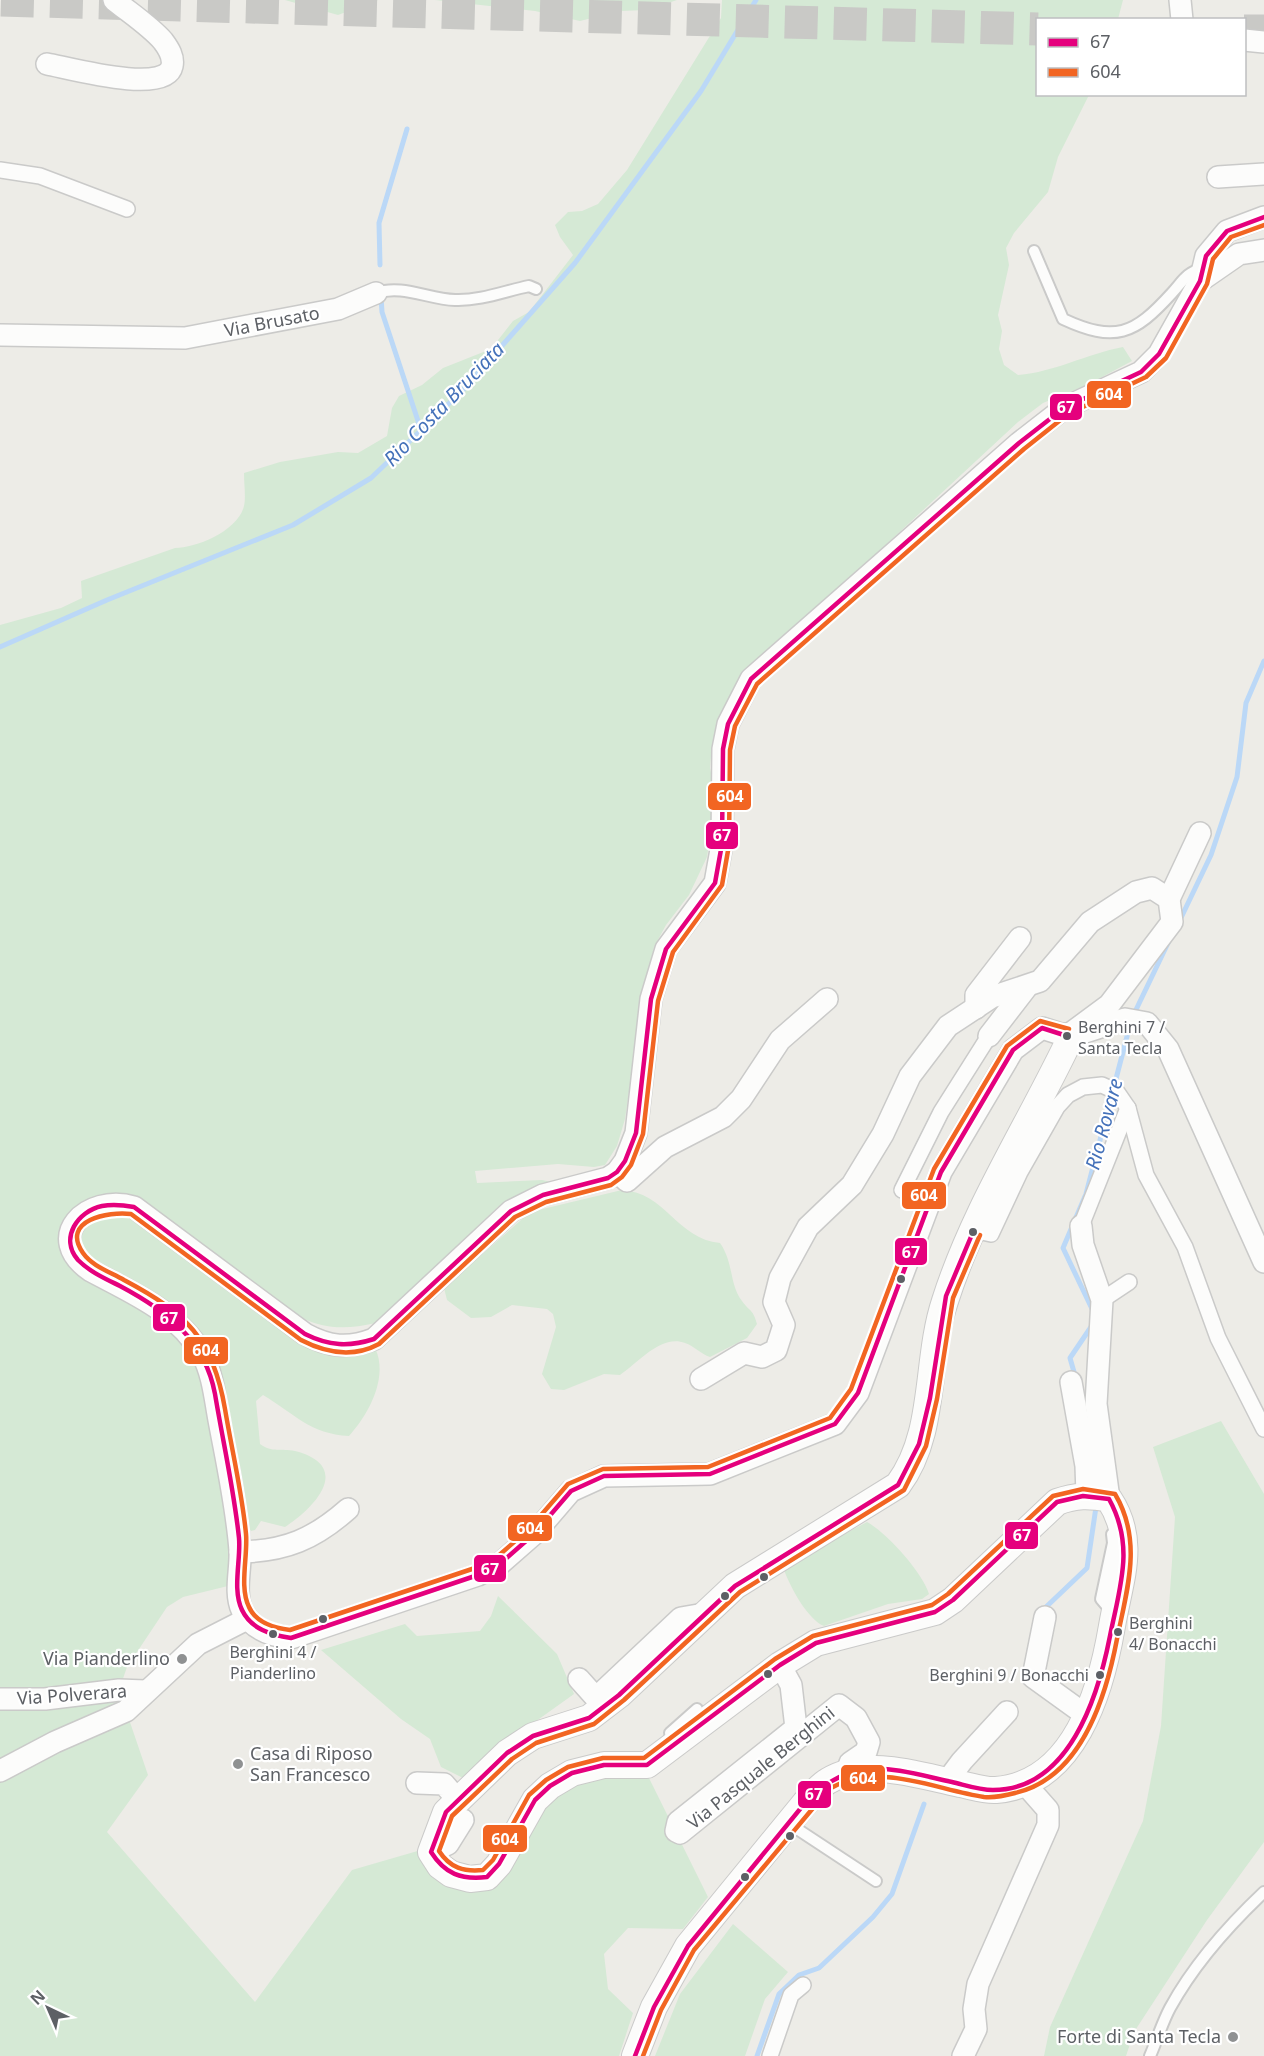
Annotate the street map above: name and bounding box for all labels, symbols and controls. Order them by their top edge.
legend [1036,18,1246,96]
text: 67 [1090,29,1111,53]
text: 604 [1090,59,1121,83]
street label: Via Brusato [222,300,322,342]
water label: Rio Costa Bruciata [377,336,510,472]
line badge: 604 [1086,380,1132,409]
text: 604 [1095,383,1123,405]
line badge: 67 [1049,393,1083,421]
text: 67 [1057,396,1075,418]
line badge: 604 [707,782,752,811]
text: 604 [716,785,744,807]
line badge: 67 [705,821,739,850]
text: 67 [713,824,731,846]
place label: Berghini 7 / Santa Tecla [1078,1016,1165,1059]
marker: Berghini 7 / Santa Tecla [1061,1030,1073,1042]
water label: Rio Rovare [1078,1075,1129,1173]
line badge: 604 [901,1181,947,1210]
text: 604 [910,1184,938,1206]
unlabelled marker [967,1226,979,1238]
line badge: 67 [894,1237,928,1266]
text: 67 [902,1241,920,1263]
unlabelled marker [895,1273,907,1285]
line badge: 67 [152,1303,186,1332]
text: 67 [160,1307,178,1329]
line badge: 604 [183,1336,229,1365]
text: 604 [192,1339,220,1361]
line badge: 604 [507,1514,553,1542]
text: 604 [516,1517,544,1539]
line badge: 67 [1004,1521,1039,1550]
text: 67 [1013,1524,1031,1546]
line badge: 67 [473,1554,507,1583]
text: 67 [481,1558,499,1580]
unlabelled marker [758,1571,770,1583]
unlabelled marker [719,1590,731,1602]
place label: Berghini 4/ Bonacchi [1129,1612,1217,1655]
unlabelled marker [317,1613,329,1625]
marker: Berghini 4/ Bonacchi [1112,1626,1124,1638]
marker: Berghini 4 / Pianderlino [267,1628,279,1640]
place label: Berghini 4 / Pianderlino [229,1641,317,1684]
place label: Via Pianderlino [43,1646,170,1670]
marker: Via Pianderlino [175,1652,189,1666]
place label: Berghini 9 / Bonacchi [929,1664,1089,1686]
unlabelled marker [762,1668,774,1680]
marker: Berghini 9 / Bonacchi [1094,1669,1106,1681]
street label: Via Polverara [16,1678,128,1710]
street label: Via Pasquale Berghini [682,1700,839,1834]
place label: Casa di Riposo San Francesco [250,1741,373,1786]
marker: Casa di Riposo San Francesco [231,1757,245,1771]
line badge: 604 [840,1764,886,1792]
text: 604 [849,1767,877,1789]
line badge: 67 [797,1780,832,1809]
text: 67 [805,1783,823,1805]
line badge: 604 [482,1824,528,1853]
text: 604 [491,1828,519,1850]
unlabelled marker [784,1830,796,1842]
unlabelled marker [739,1871,751,1883]
north arrow [18,1978,78,2038]
text: N [25,1985,50,2010]
place label: Forte di Santa Tecla [1057,2024,1221,2048]
marker: Forte di Santa Tecla [1226,2030,1240,2044]

